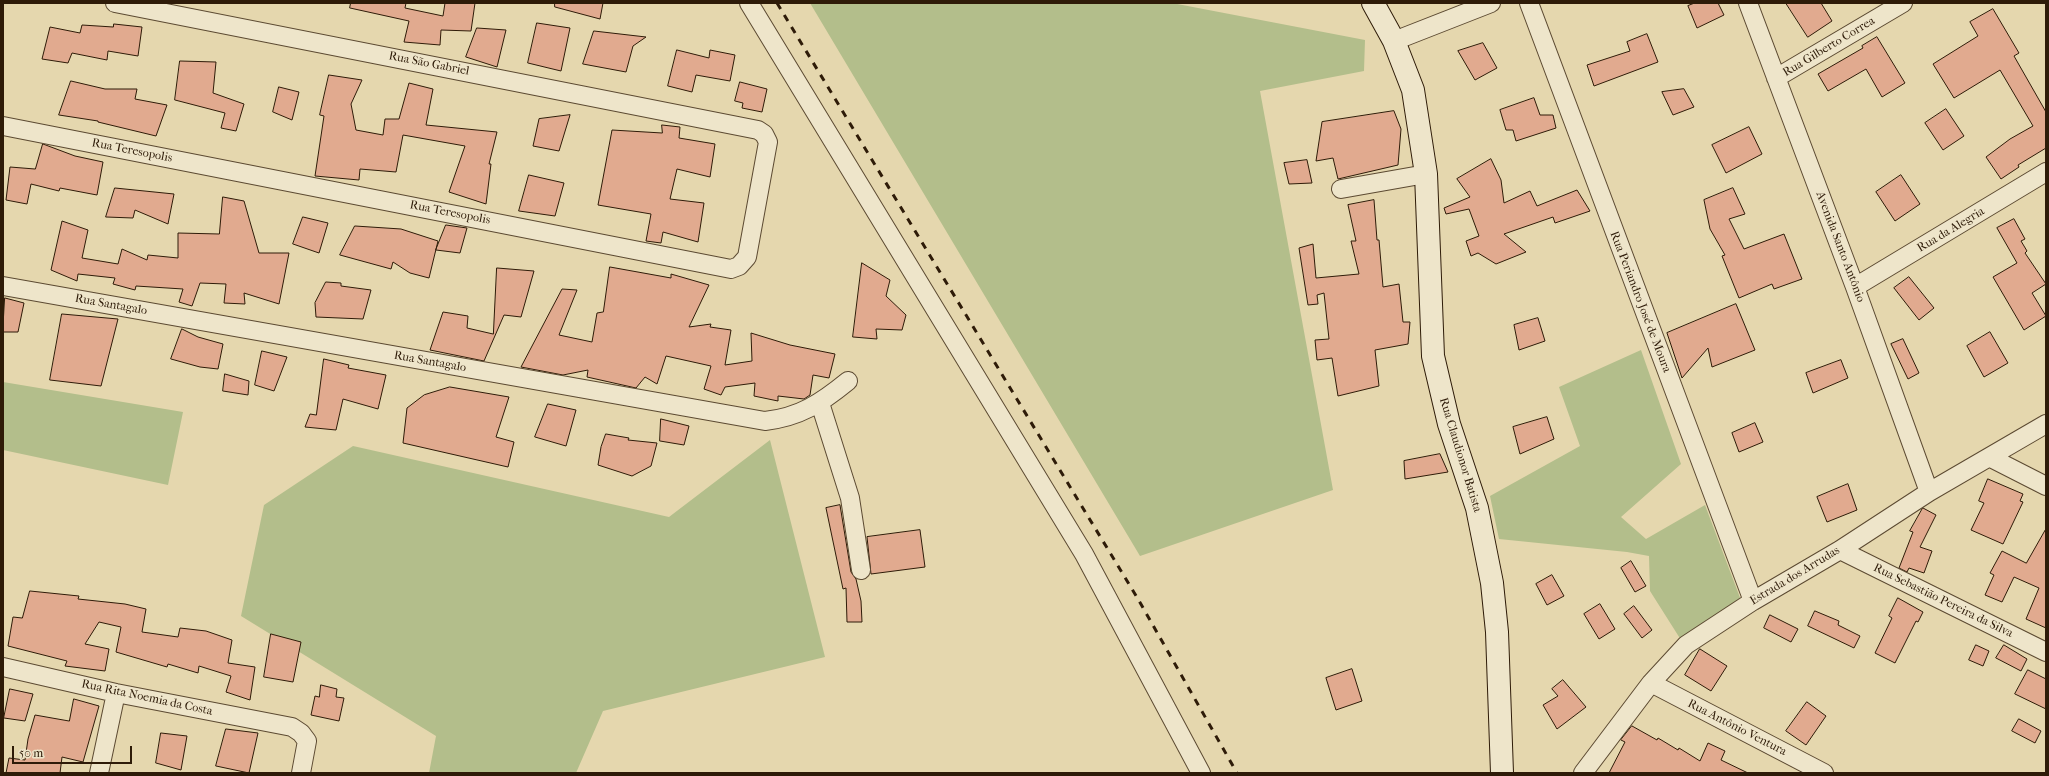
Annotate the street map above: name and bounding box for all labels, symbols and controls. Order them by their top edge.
street label: Rua Gilberto Correa [1780,14,1878,80]
street label: Rua São Gabriel [387,49,471,79]
street label: Rua Teresopolis [91,136,173,166]
street label: Avenida Santo Antônio [1812,190,1868,304]
street label: Rua Teresopolis [409,198,491,228]
street label: Rua da Alegria [1915,204,1987,256]
street label: Rua Periandro José de Moura [1606,229,1674,375]
street label: Rua Santagalo [74,292,148,318]
street label: Rua Santagalo [393,349,467,375]
street label: Rua Claudionor Batista [1436,396,1484,514]
street label: Estrada dos Arrudas [1747,543,1843,609]
street label: Rua Sebastião Pereira da Silva [1871,561,2015,641]
street label: Rua Rita Noemia da Costa [80,677,214,719]
street label: Rua Antônio Ventura [1685,697,1789,759]
scale bar [14,738,134,764]
text: 50 m [19,746,43,760]

